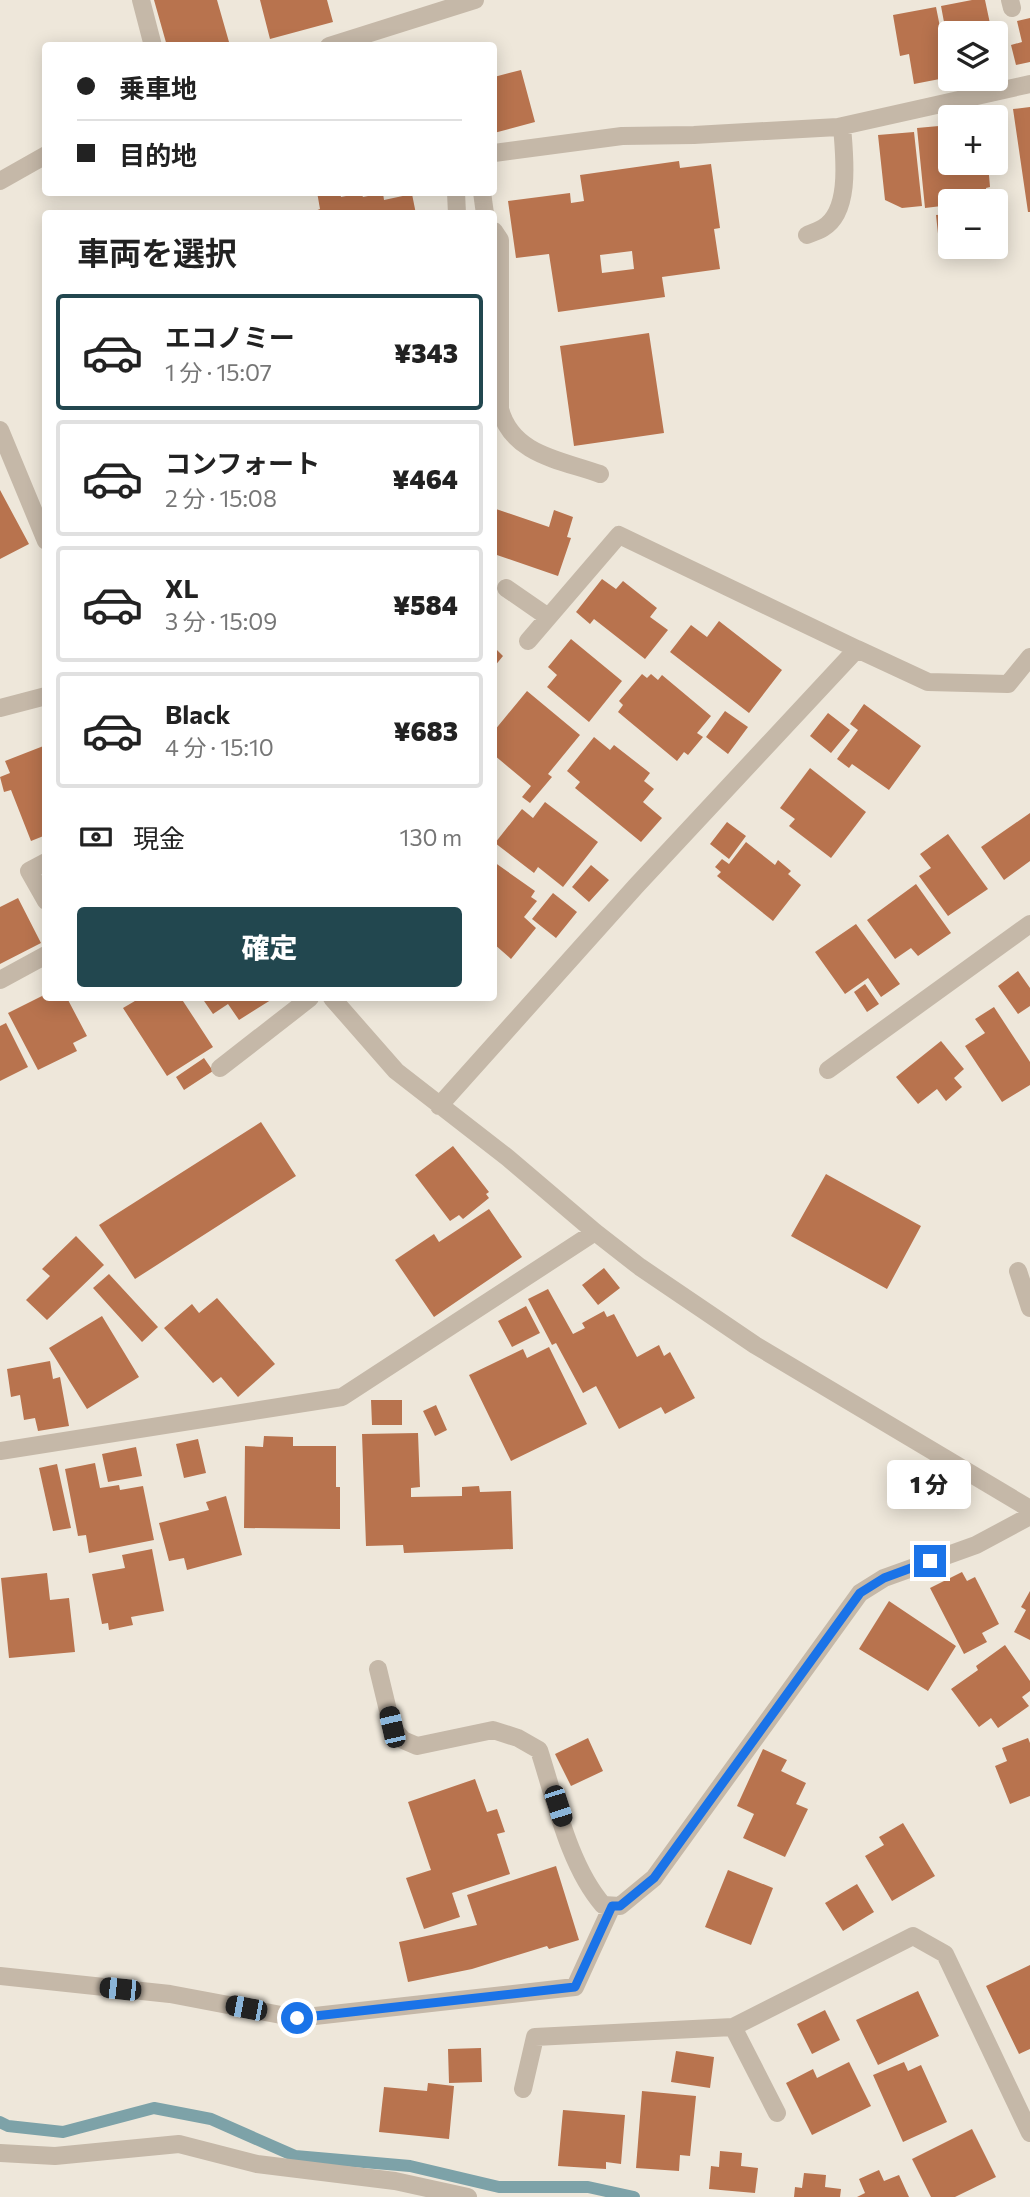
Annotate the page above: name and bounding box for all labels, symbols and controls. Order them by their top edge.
map controls [938,21,1008,259]
button: layers [938,21,1008,91]
text: 乗車地 [119,72,197,103]
button: + [938,105,1008,175]
text: 目的地 [119,139,197,170]
button: − [938,189,1008,259]
text: 車両を選択 [77,232,237,272]
icon: car [81,321,144,384]
text: エコノミー [165,321,295,352]
text: ¥343 [394,337,458,368]
text: 1 分 · 15:07 [165,358,272,386]
icon: car [81,447,144,510]
text: コンフォート [165,447,320,478]
text: ¥464 [392,463,458,494]
text: 2 分 · 15:08 [165,484,277,512]
text: XL [165,572,199,603]
icon: car [81,573,144,636]
text: ¥584 [393,589,458,620]
text: 3 分 · 15:09 [165,607,277,635]
text: Black [165,698,231,729]
icon: car [81,699,144,762]
text: ¥683 [393,715,458,746]
text: 4 分 · 15:10 [165,733,274,761]
icon: cash [77,818,115,856]
text: 現金 [133,822,185,853]
text: 130 m [400,823,462,851]
button: 確定 [77,907,462,987]
callout: 1 分 [888,1460,972,1508]
text: 1 分 [910,1470,948,1498]
route end [914,1545,946,1577]
car [378,1704,407,1750]
car [542,1783,575,1829]
car [99,1976,142,2002]
car [224,1994,269,2022]
route start [281,2002,313,2034]

